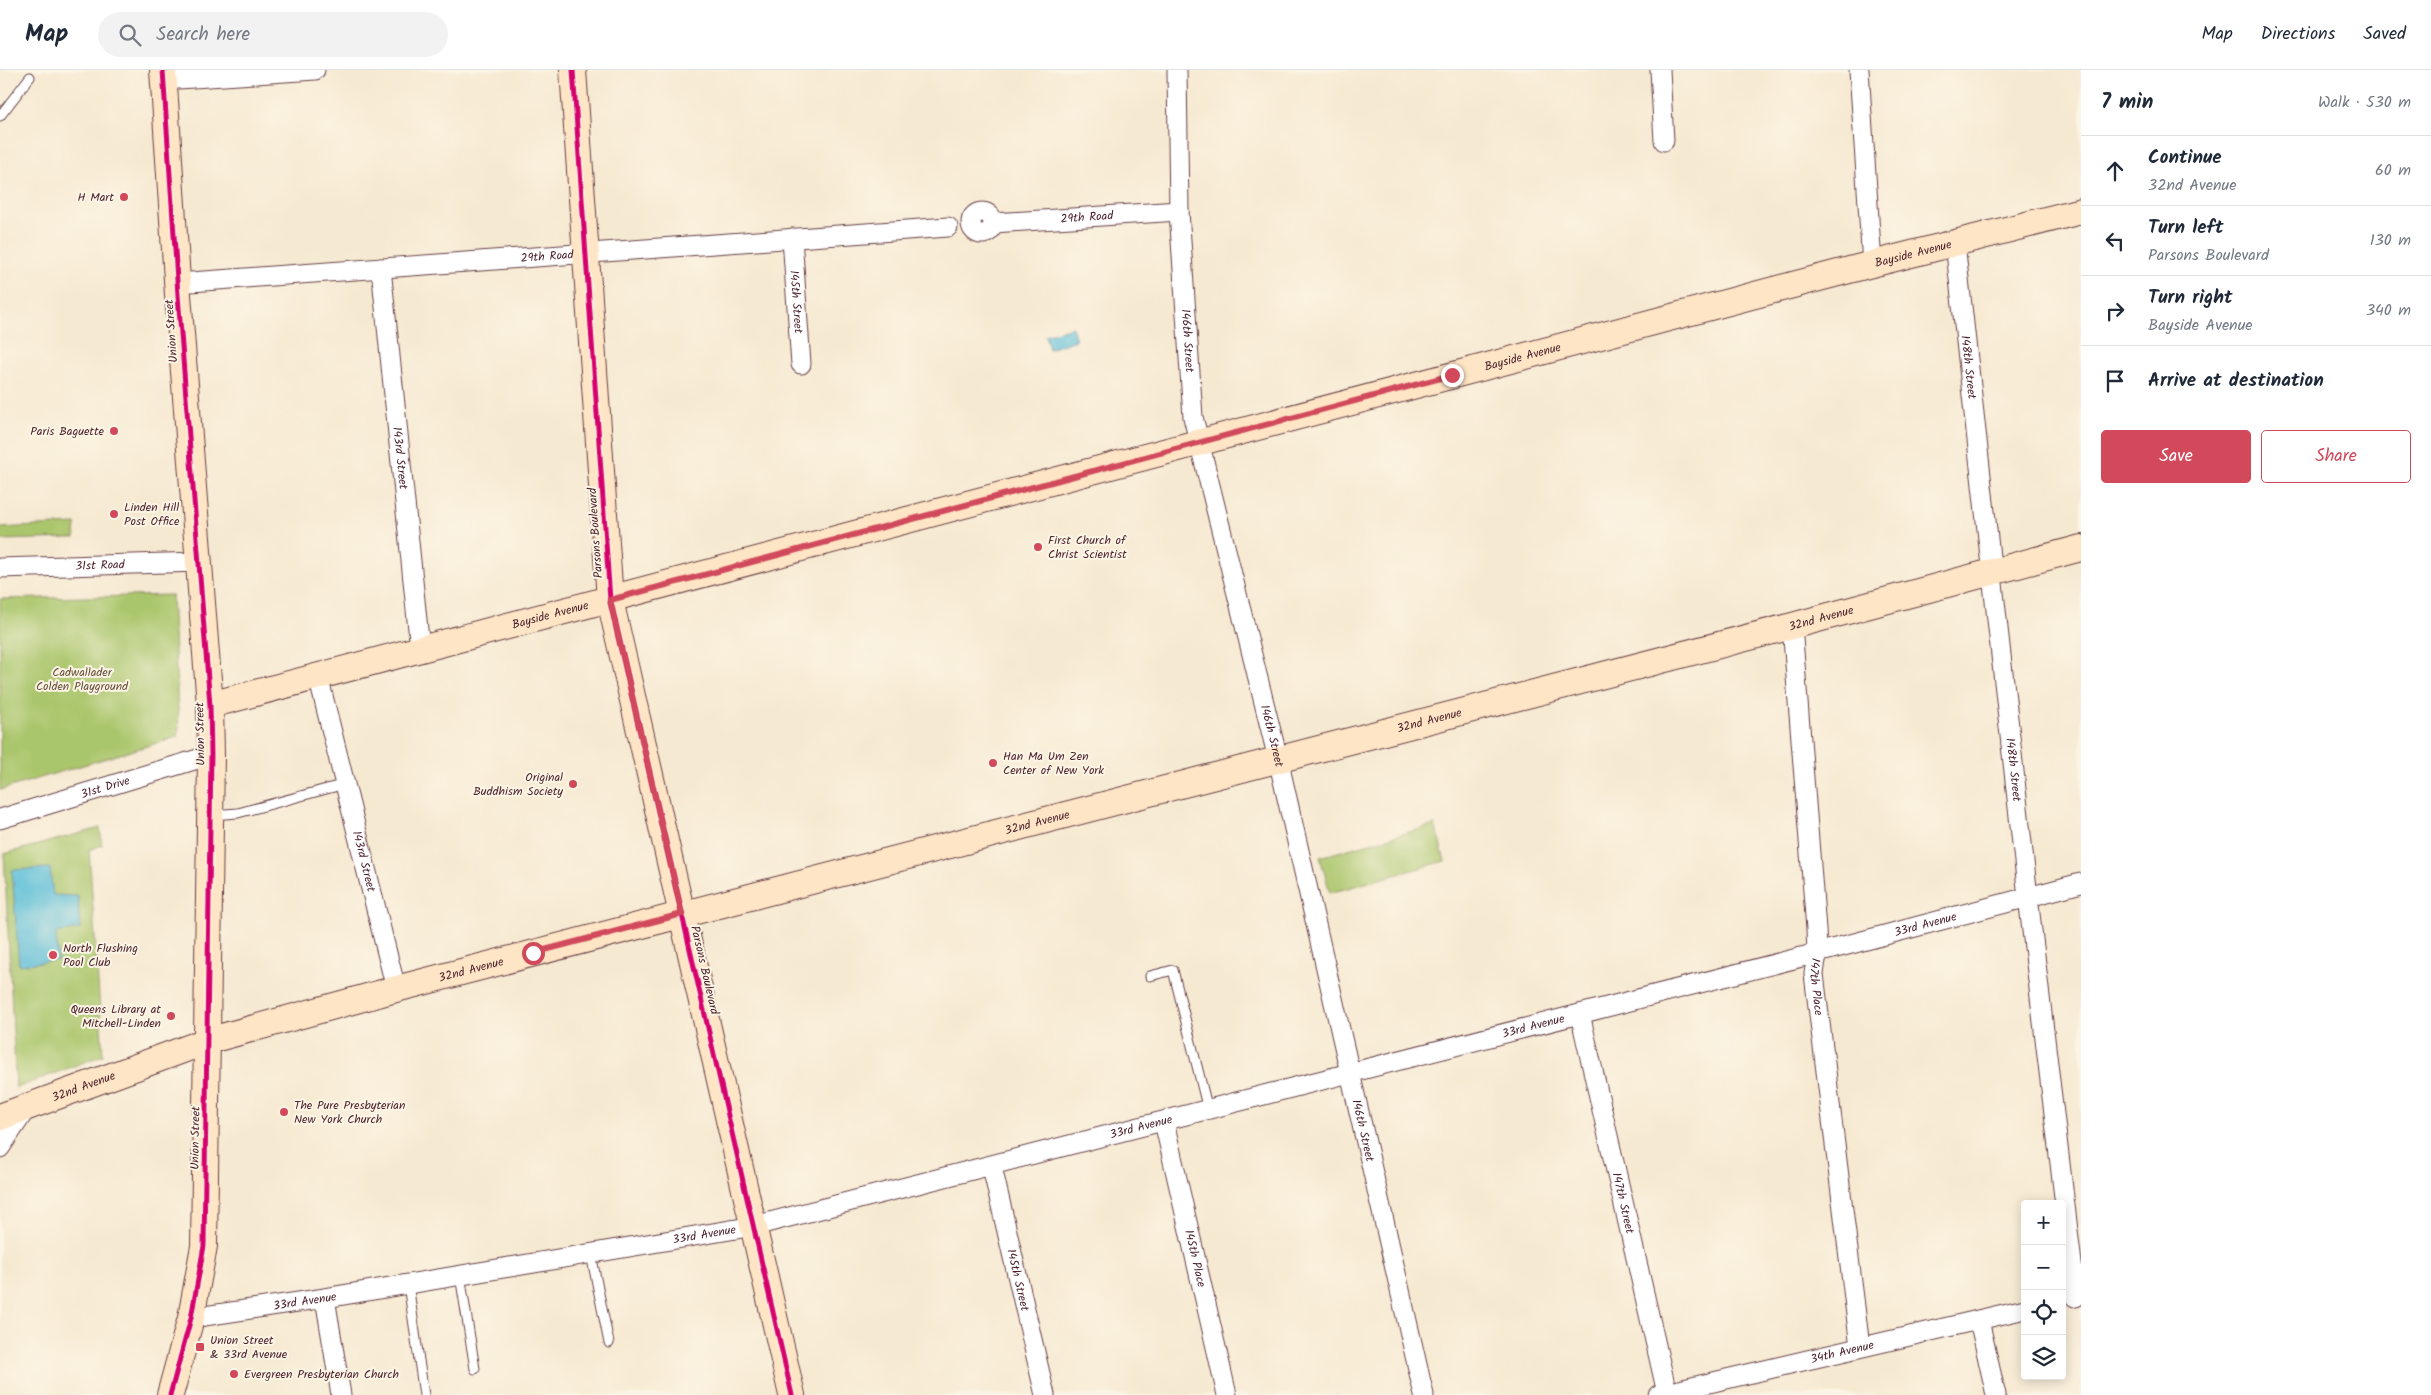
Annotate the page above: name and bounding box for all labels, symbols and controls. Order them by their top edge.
search box [98,12,448,57]
text: Map [25,15,68,54]
text: Search here [156,20,250,50]
text: Map [2201,20,2233,49]
text: Directions [2261,20,2335,49]
text: Saved [2363,20,2406,49]
icon: search [116,21,144,49]
text: 7 min [2101,86,2153,119]
text: Walk · 530 m [2318,90,2411,115]
text: Continue [2148,143,2221,173]
icon: ahead [2101,157,2129,185]
text: 60 m [2375,158,2411,183]
text: 32nd Avenue [2148,173,2236,198]
place label: H Mart [77,188,114,207]
marker: H Mart [118,191,130,203]
street label: 29th Road [1060,206,1115,229]
text: Turn left [2148,213,2223,243]
icon: left [2101,227,2129,255]
text: 130 m [2370,228,2411,253]
street label: Bayside Avenue [1873,235,1954,273]
text: Parsons Boulevard [2148,243,2269,268]
street label: 29th Road [520,245,575,268]
street label: 145th Street [784,270,808,334]
text: Turn right [2148,283,2233,313]
icon: right [2101,297,2129,325]
street label: Union Street [160,298,183,363]
text: 340 m [2366,298,2411,323]
street label: 146th Street [1176,308,1199,373]
text: Bayside Avenue [2148,313,2253,338]
street label: 148th Street [1955,334,1981,400]
street label: Bayside Avenue [1482,338,1564,376]
route end [1441,364,1464,387]
text: Arrive at destination [2148,366,2324,396]
icon: arrive [2101,367,2129,395]
place label: Paris Baguette [30,422,105,441]
marker: Paris Baguette [108,425,120,437]
street label: 143rd Street [387,426,413,490]
button: Save [2101,430,2251,483]
button: Share [2261,430,2411,483]
street label: Parsons Boulevard [583,486,608,579]
place label: Linden Hill Post Office [124,498,180,531]
marker: Linden Hill Post Office [108,508,120,520]
place label: First Church of Christ Scientist [1048,531,1127,564]
marker: First Church of Christ Scientist [1032,541,1044,553]
street label: 31st Road [75,555,126,576]
street label: Bayside Avenue [510,596,591,634]
street label: 32nd Avenue [1787,601,1856,636]
park label: Cadwallader Colden Playground [36,663,129,696]
street label: Union Street [190,702,211,766]
street label: 146th Street [1255,703,1289,769]
street label: 32nd Avenue [1395,703,1464,738]
street label: 148th Street [2000,737,2026,803]
place label: Han Ma Um Zen Center of New York [1003,747,1104,780]
marker: Han Ma Um Zen Center of New York [987,757,999,769]
place label: Original Buddhism Society [473,768,563,801]
street label: 31st Drive [79,771,133,804]
marker: Original Buddhism Society [567,778,579,790]
street label: 32nd Avenue [1003,805,1072,840]
street label: 143rd Street [347,829,381,894]
street label: 33rd Avenue [1892,907,1959,942]
street label: Parsons Boulevard [685,924,724,1017]
place label: North Flushing Pool Club [63,939,138,972]
route start [522,942,545,965]
marker: North Flushing Pool Club [47,949,59,961]
street label: 32nd Avenue [437,952,506,988]
street label: 147th Place [1804,957,1828,1017]
place label: Queens Library at Mitchell-Linden [70,1000,161,1033]
street label: 33rd Avenue [1500,1009,1567,1044]
marker: Queens Library at Mitchell-Linden [165,1010,177,1022]
street label: 32nd Avenue [49,1066,119,1107]
place label: The Pure Presbyterian New York Church [294,1096,405,1129]
street label: 146th Street [1346,1097,1379,1164]
street label: Union Street [185,1106,206,1170]
marker: The Pure Presbyterian New York Church [278,1106,290,1118]
street label: 33rd Avenue [1108,1110,1175,1144]
street label: 147th Street [1607,1171,1639,1236]
map controls [2021,1200,2066,1380]
button: + [2021,1200,2066,1245]
street label: 33rd Avenue [671,1220,738,1250]
street label: 145th Place [1179,1228,1211,1290]
button: − [2021,1245,2066,1290]
street label: 145th Street [1001,1247,1034,1313]
street label: 33rd Avenue [272,1287,339,1316]
button: locate [2021,1290,2066,1335]
place label: Union Street & 33rd Avenue [210,1331,288,1364]
button: layers [2021,1335,2066,1380]
street label: 34th Avenue [1808,1336,1876,1369]
marker: Union Street & 33rd Avenue [194,1341,206,1353]
place label: Evergreen Presbyterian Church [244,1365,399,1384]
marker: Evergreen Presbyterian Church [228,1368,240,1380]

